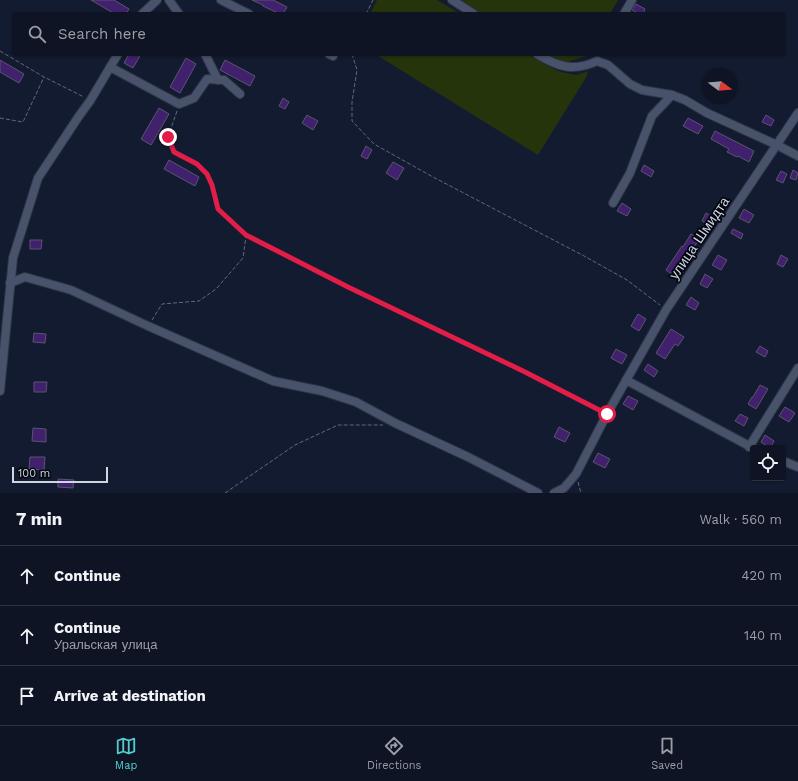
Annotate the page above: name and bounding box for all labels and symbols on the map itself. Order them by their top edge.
north arrow [702,68,738,104]
route end [159,128,177,146]
street label: улица Шмидта [666,194,733,282]
route start [598,405,616,423]
scale bar [12,465,108,484]

